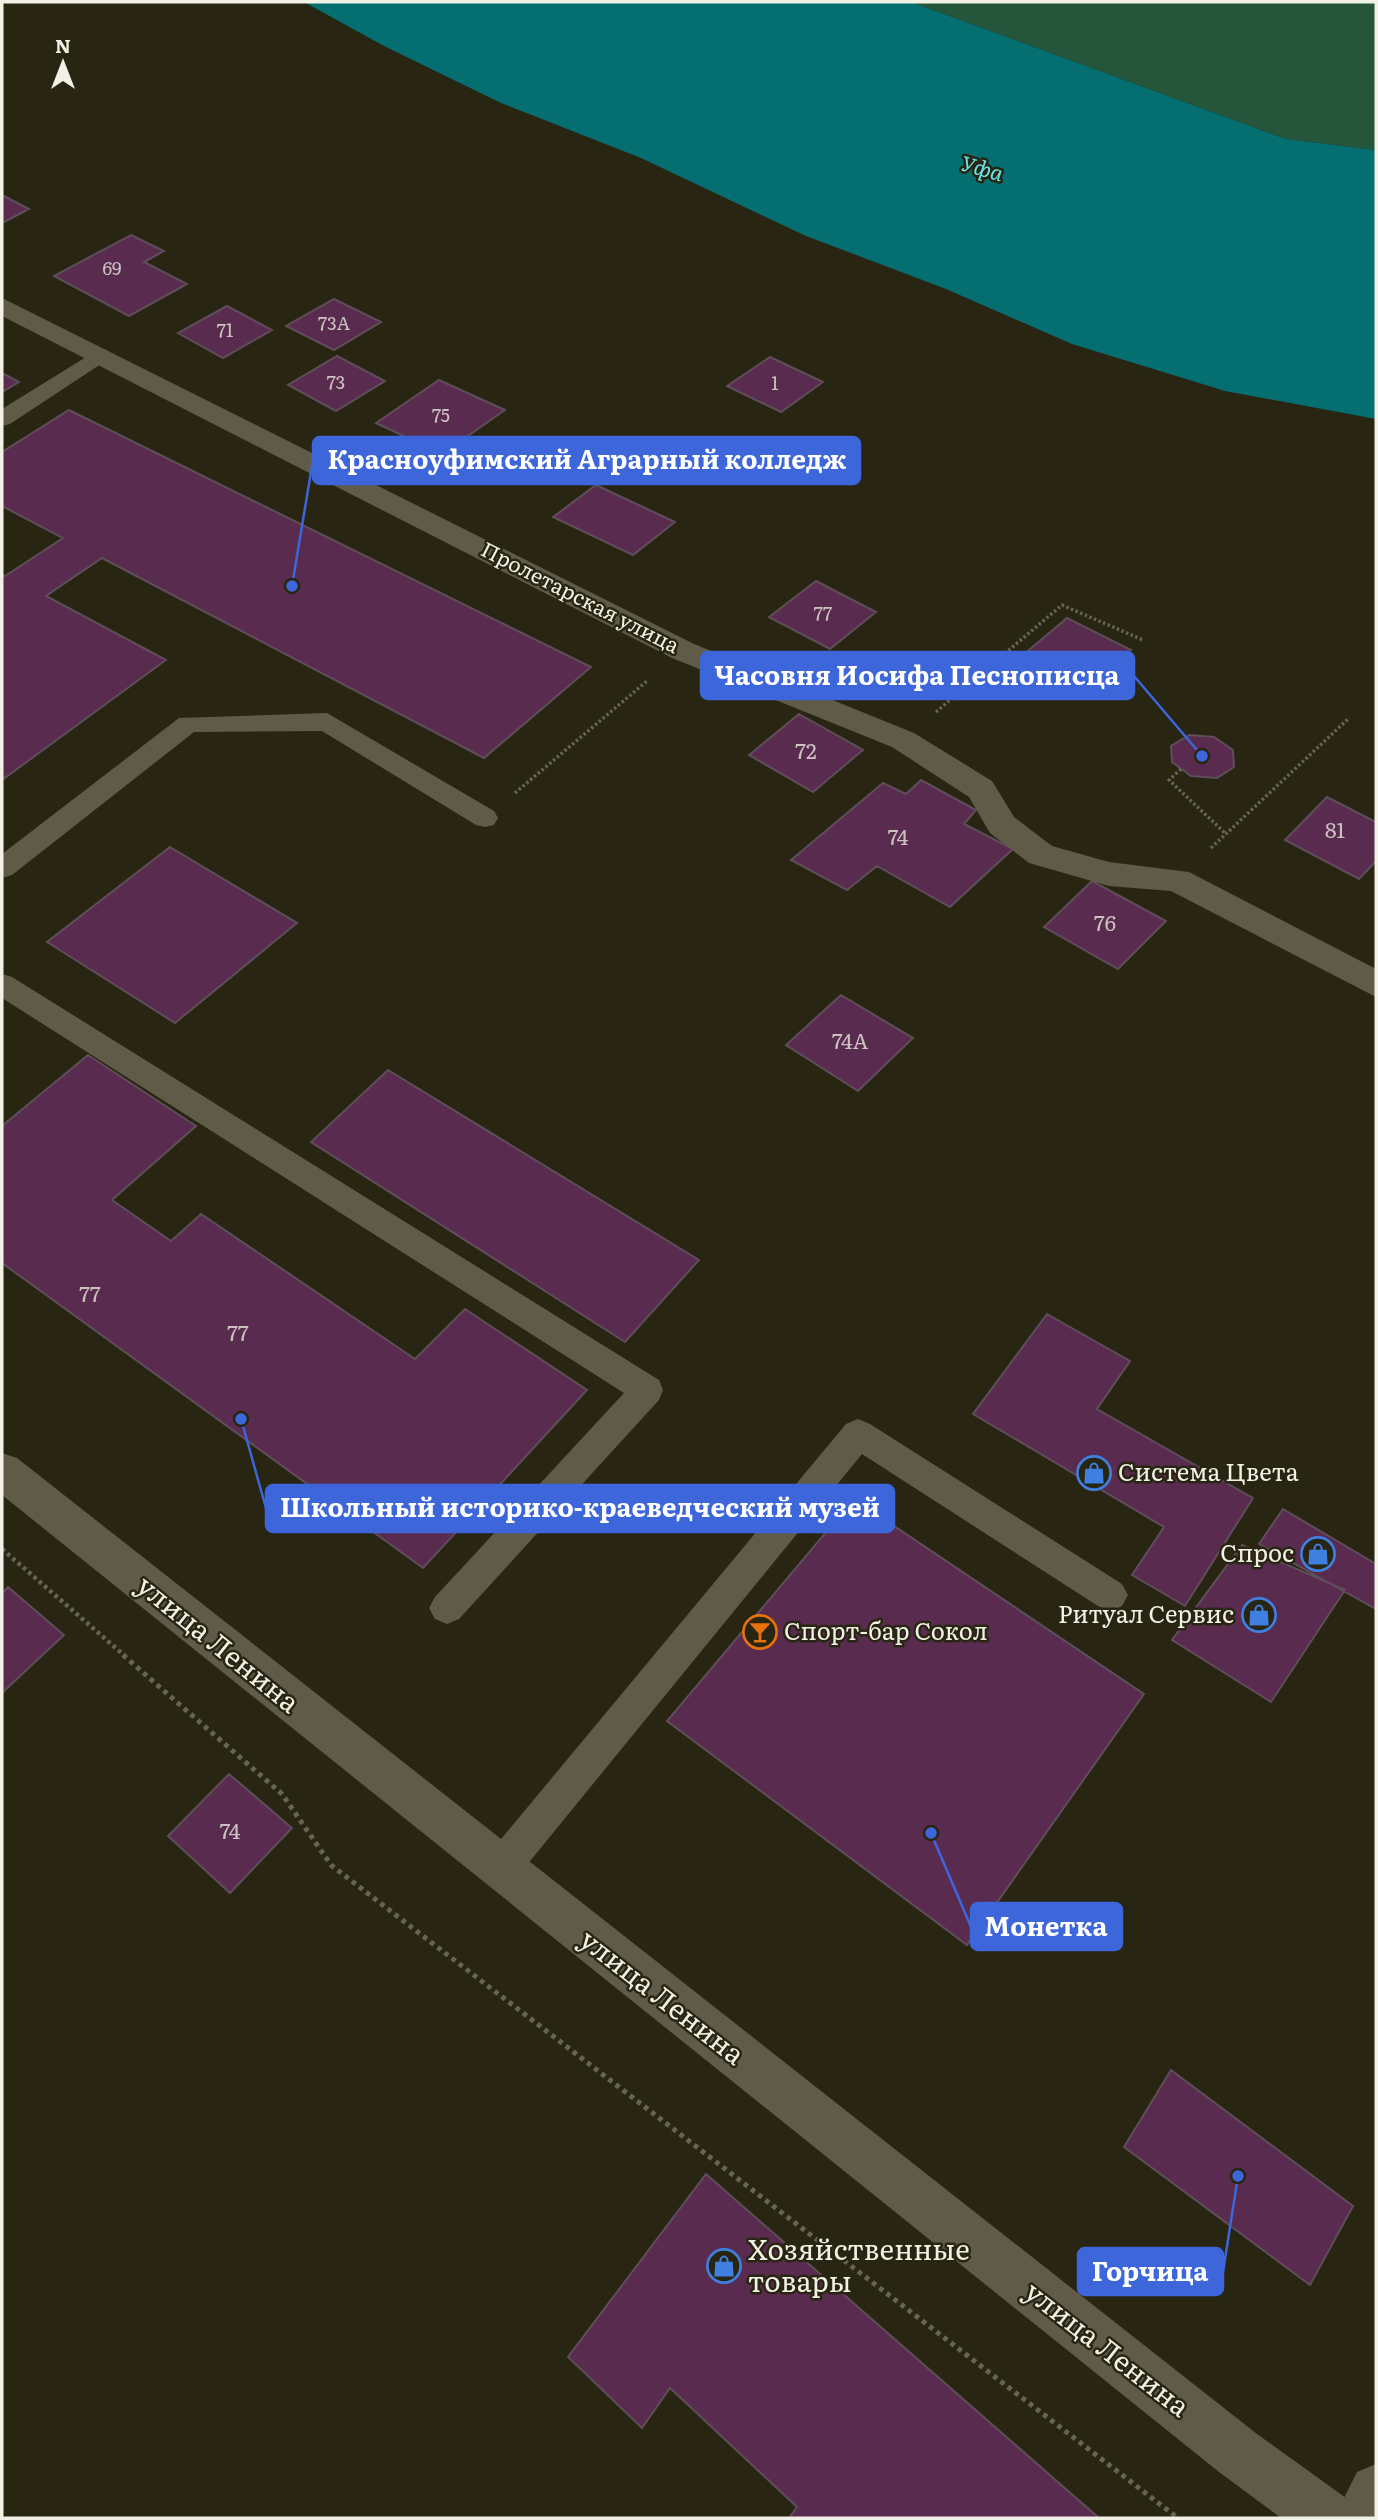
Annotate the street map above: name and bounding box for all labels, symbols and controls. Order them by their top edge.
north arrow [28,28,98,98]
text: N [55,31,71,59]
water label: Уфа [958,146,1007,187]
house number: 69 [102,254,122,281]
house number: 73А [318,309,350,336]
house number: 71 [217,316,233,343]
house number: 73 [327,368,345,395]
house number: 1 [771,369,779,396]
house number: 75 [432,401,450,428]
callout: Красноуфимский Аграрный колледж [313,437,860,484]
text: Красноуфимский Аграрный колледж [327,438,847,477]
street label: Пролетарская улица [477,532,686,660]
house number: 77 [814,599,832,626]
callout: Часовня Иосифа Песнописца [701,652,1134,699]
text: Часовня Иосифа Песнописца [714,654,1120,693]
house number: 72 [795,734,817,765]
house number: 81 [1325,813,1346,844]
house number: 74 [888,820,909,851]
house number: 76 [1094,906,1116,937]
house number: 74А [832,1024,869,1055]
house number: 77 [79,1277,101,1308]
house number: 77 [227,1316,249,1347]
place label: Система Цвета [1118,1453,1299,1488]
shop icon: Система Цвета [1075,1454,1113,1492]
callout: Школьный историко-краеведческий музей [266,1485,894,1532]
text: Школьный историко-краеведческий музей [280,1486,880,1525]
place label: Спрос [1220,1534,1294,1569]
shop icon: Спрос [1299,1535,1337,1573]
street label: улица Ленина [128,1563,310,1722]
place label: Ритуал Сервис [1058,1595,1234,1630]
shop icon: Ритуал Сервис [1240,1596,1278,1634]
place label: Спорт-бар Сокол [784,1612,988,1647]
bar icon: Спорт-бар Сокол [741,1613,779,1651]
house number: 74 [220,1814,241,1845]
callout: Монетка [971,1903,1122,1950]
text: Монетка [985,1905,1107,1944]
street label: улица Ленина [572,1917,755,2073]
place label: Хозяйственные товары [748,2227,970,2301]
shop icon: Хозяйственные товары [705,2247,743,2285]
callout: Горчица [1078,2248,1223,2295]
text: Горчица [1092,2250,1208,2289]
street label: улица Ленина [1017,2269,1200,2425]

